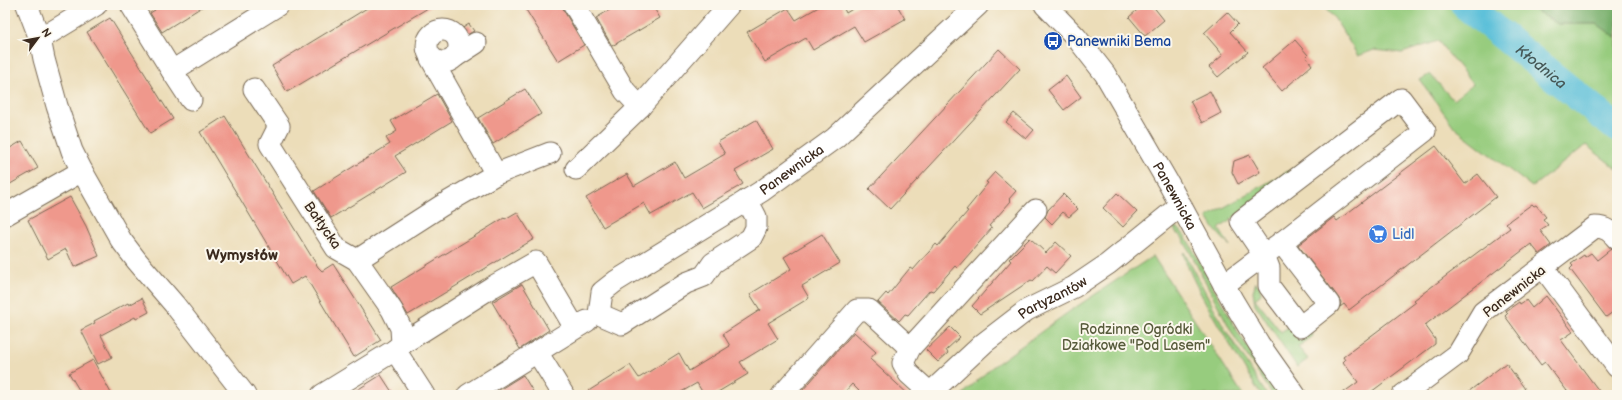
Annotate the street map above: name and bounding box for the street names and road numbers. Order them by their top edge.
street label: Panewnicka [756,141,827,199]
street label: Panewnicka [1149,159,1200,233]
street label: Bałtycka [300,198,345,252]
street label: Panewnicka [1480,262,1549,321]
street label: Partyzantów [1015,272,1091,323]

